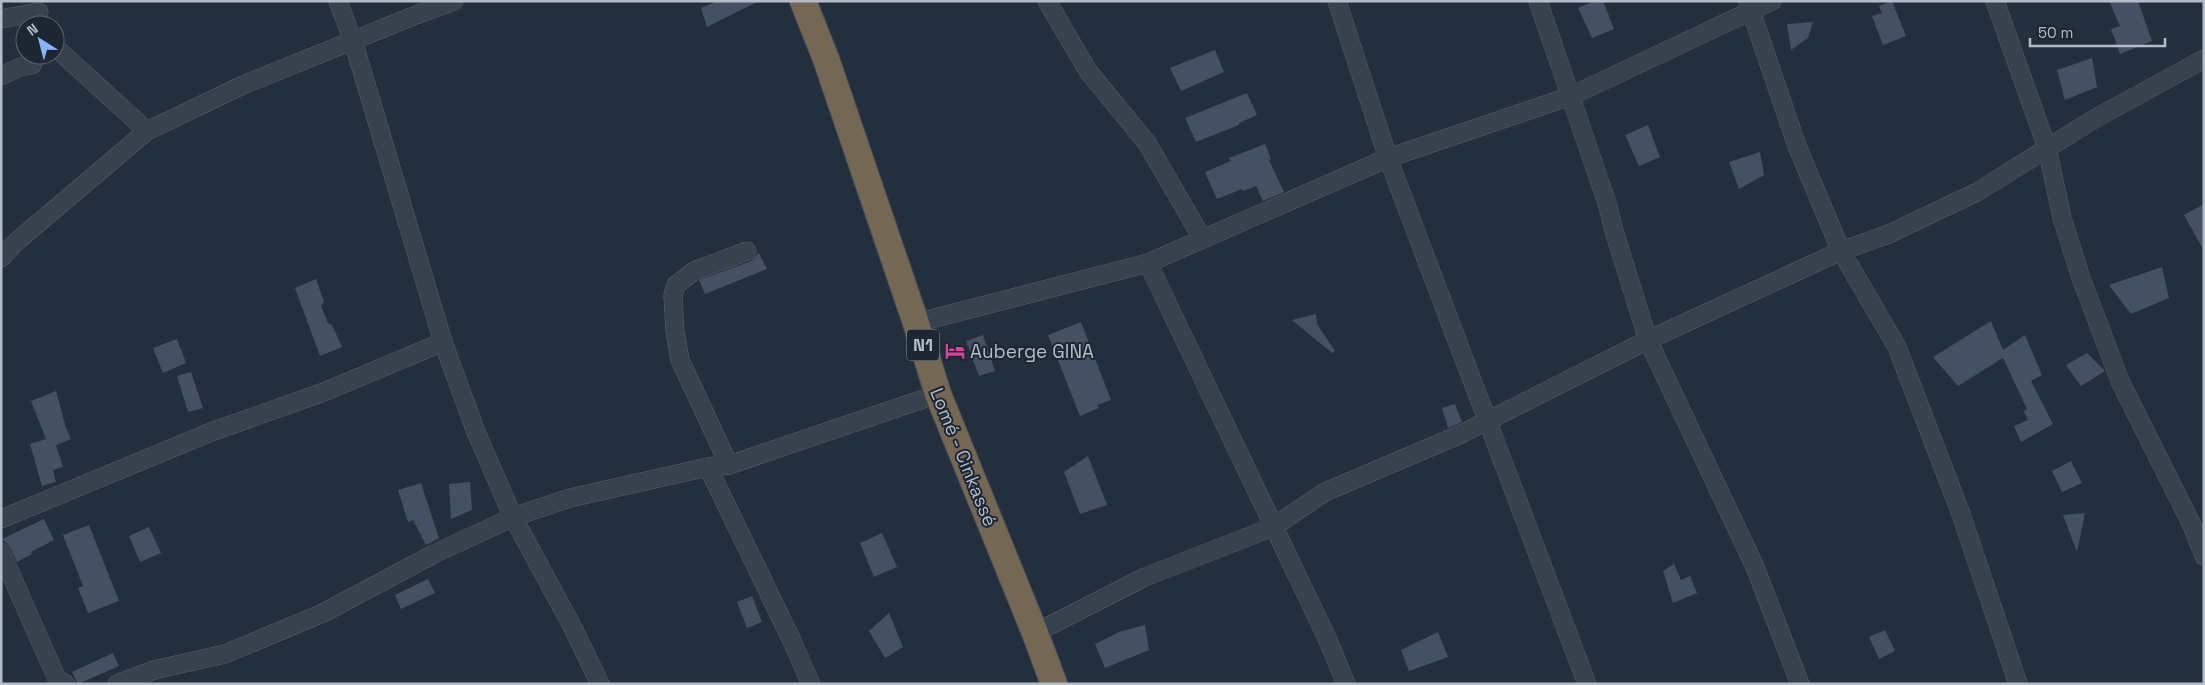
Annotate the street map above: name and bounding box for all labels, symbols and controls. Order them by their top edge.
north arrow [15,15,65,65]
scale bar [2030,15,2165,47]
text: N [23,19,41,40]
text: 50 m [2038,23,2073,42]
road number: N1 [907,330,939,360]
place label: Auberge GINA [970,339,1094,364]
hotel icon: Auberge GINA [944,340,966,362]
street label: Lomé - Cinkassé [924,384,1003,530]

